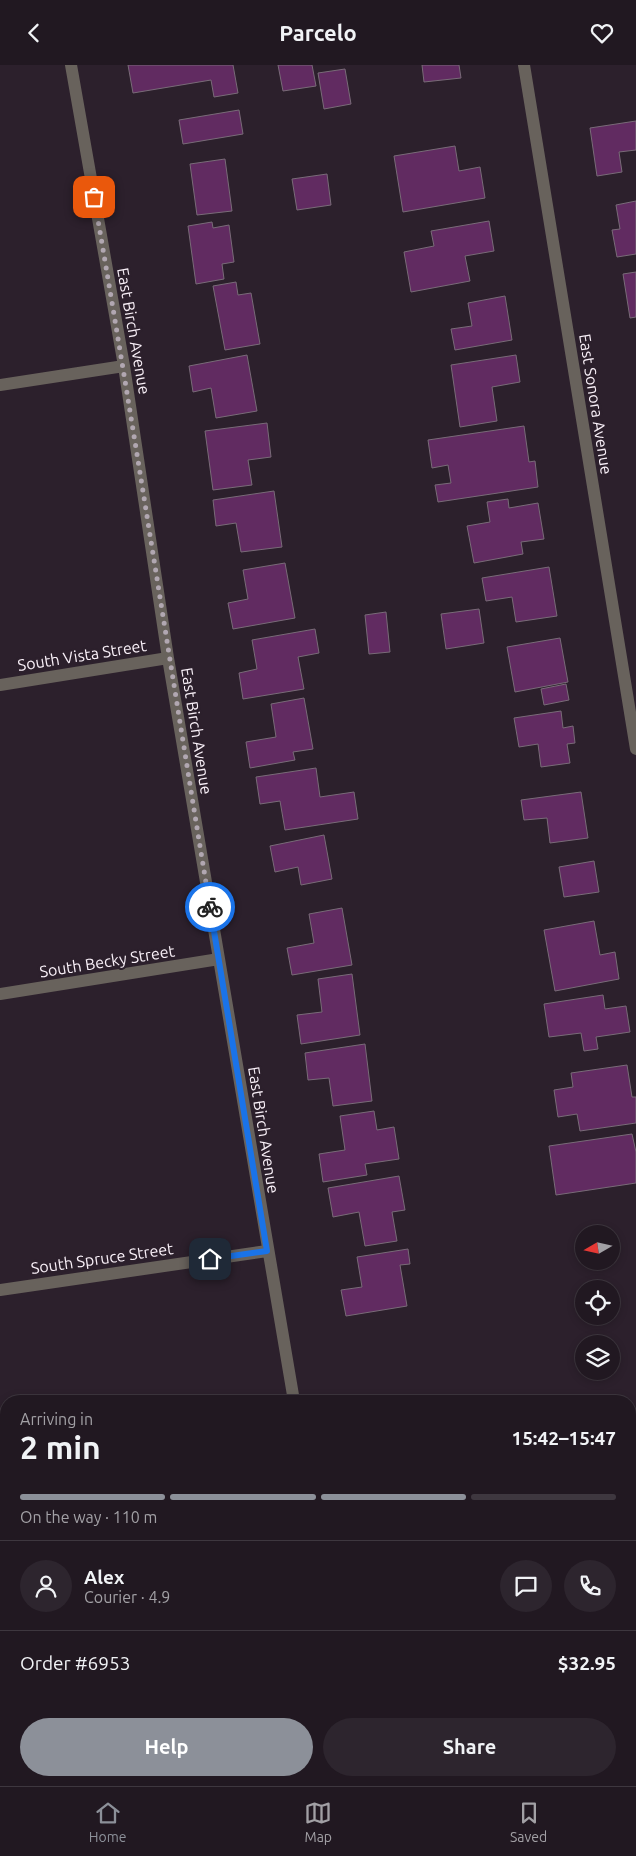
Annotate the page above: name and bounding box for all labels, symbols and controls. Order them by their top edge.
icon: back [20,19,48,47]
icon: heart [588,19,616,47]
text: Parcelo [279,20,357,45]
pin [73,176,115,218]
icon: bag [80,183,108,211]
street label: East Birch Avenue [114,266,154,396]
street label: East Sonora Avenue [576,332,616,476]
street label: South Vista Street [16,636,148,674]
street label: East Birch Avenue [178,666,216,796]
courier [185,882,235,932]
icon: bike [196,893,224,921]
street label: South Becky Street [38,941,177,981]
street label: East Birch Avenue [245,1065,283,1195]
north arrow [575,1225,620,1270]
map controls [575,1225,620,1380]
pin [189,1238,231,1280]
street label: South Spruce Street [30,1239,175,1277]
icon: home [196,1245,224,1273]
button: locate [575,1280,620,1325]
button: layers [575,1335,620,1380]
text: Arriving in [20,1410,93,1428]
text: 15:42–15:47 [511,1427,616,1449]
text: 2 min [20,1429,101,1465]
text: On the way · 110 m [20,1508,157,1526]
button: person [20,1560,72,1612]
button: chat [500,1560,552,1612]
button: phone [564,1560,616,1612]
text: Alex [84,1566,124,1588]
text: Courier · 4.9 [84,1588,170,1606]
text: Order #6953 [20,1652,130,1674]
text: $32.95 [558,1652,616,1674]
button: Help [20,1718,313,1776]
button: Share [323,1718,616,1776]
tab: Home [89,1799,127,1845]
tab: Map [304,1799,332,1845]
tab: Saved [510,1799,547,1845]

